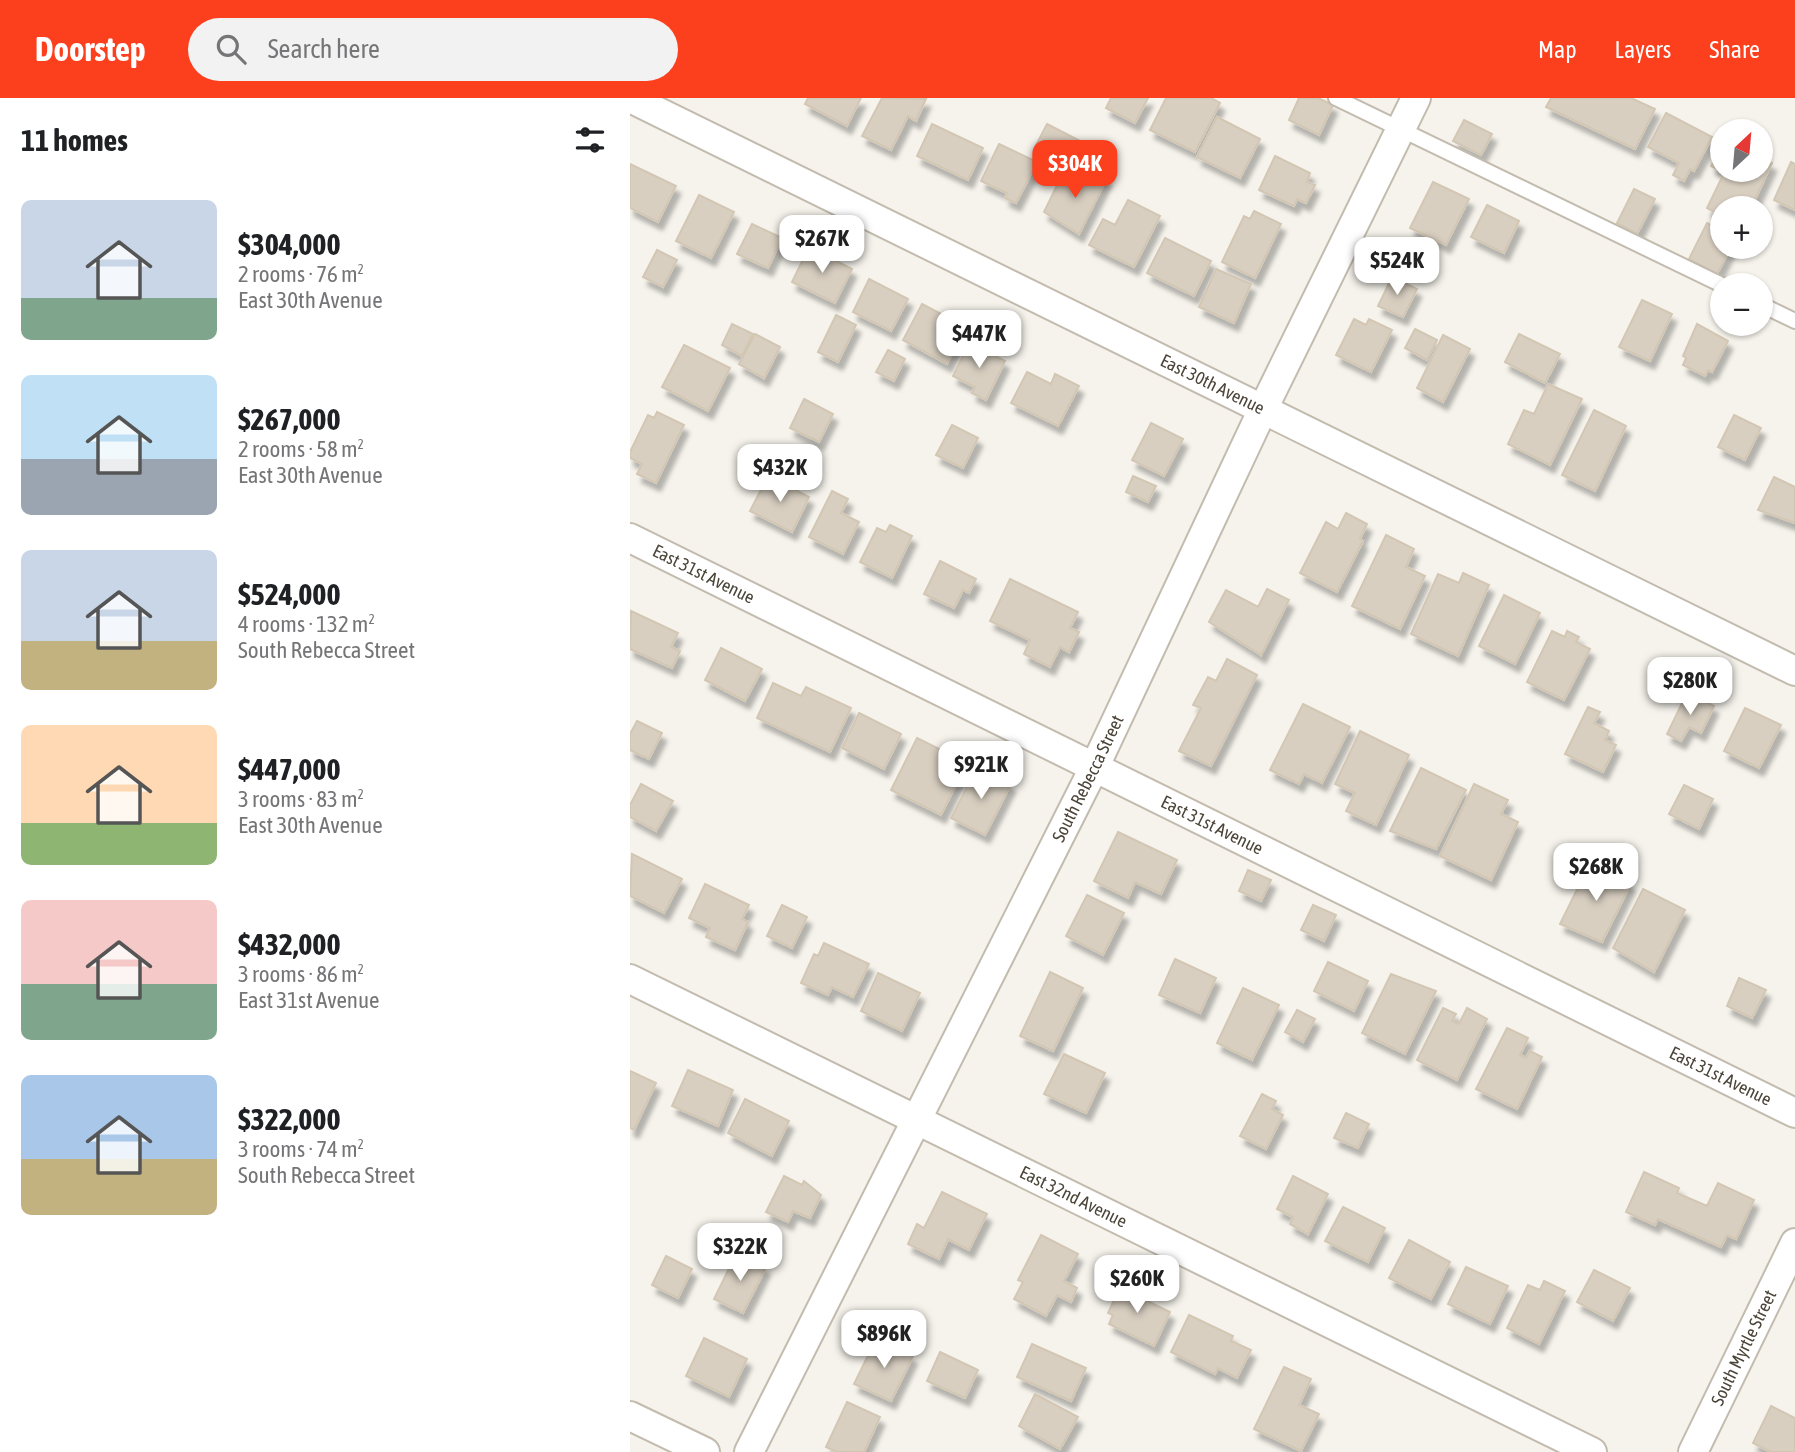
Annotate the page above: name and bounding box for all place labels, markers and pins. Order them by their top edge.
pin: $304K [1026,140,1124,200]
pin: $267K [773,216,871,275]
pin: $524K [1348,238,1446,297]
pin: $447K [930,310,1028,370]
pin: $432K [731,444,829,504]
pin: $280K [1641,658,1739,717]
pin: $921K [932,742,1030,801]
pin: $268K [1547,844,1645,903]
pin: $322K [691,1224,789,1283]
pin: $260K [1088,1256,1186,1315]
pin: $896K [835,1310,933,1370]

